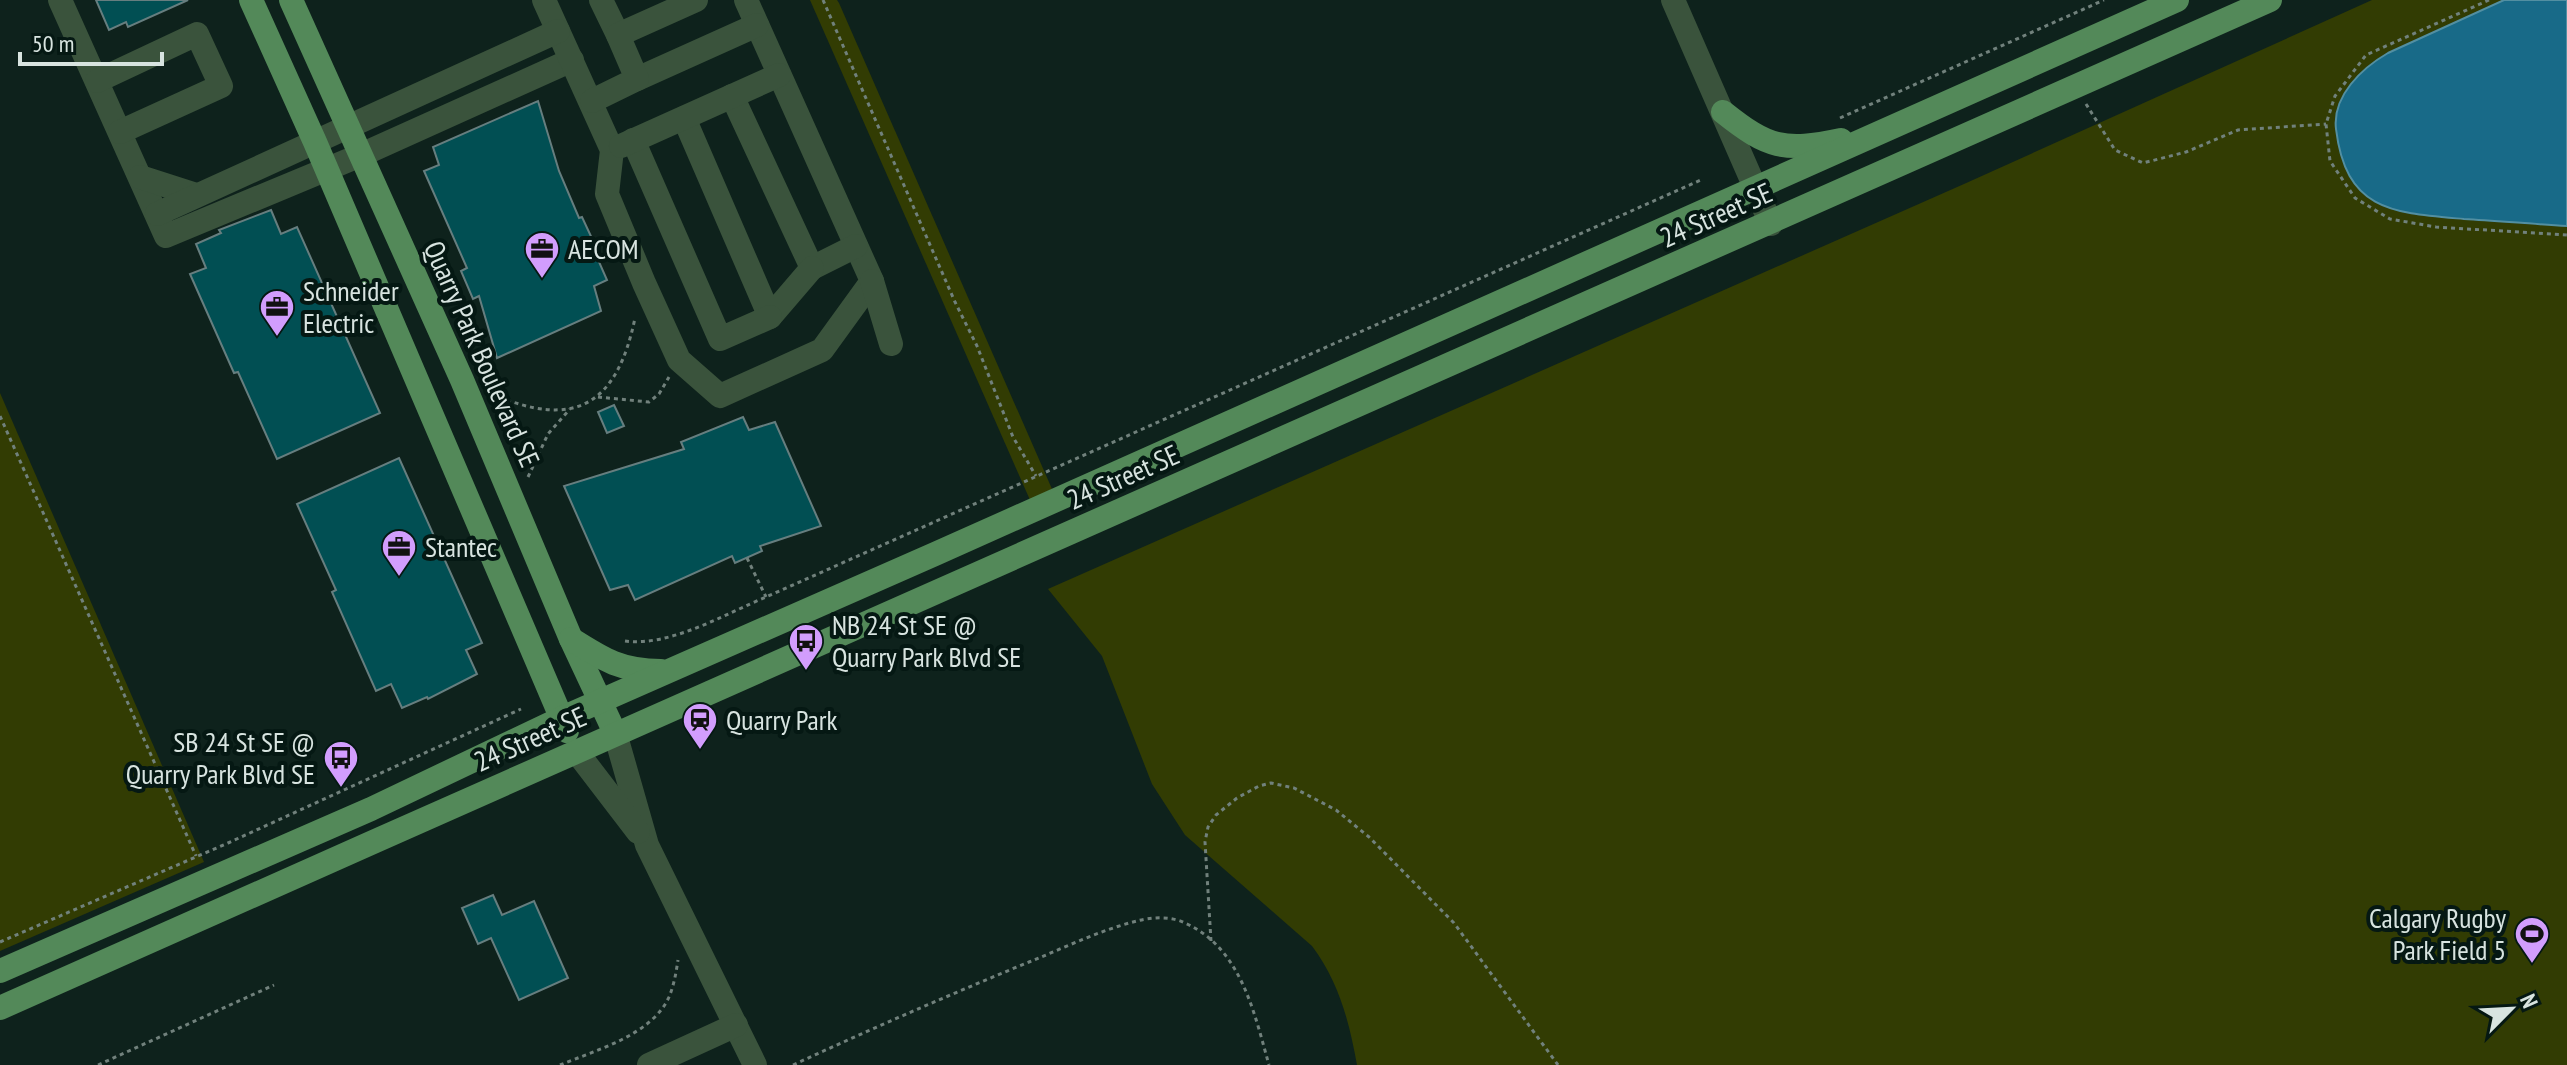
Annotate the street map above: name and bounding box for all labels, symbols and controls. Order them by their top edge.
scale bar [20,16,162,66]
text: 50 m [32,28,74,59]
street label: 24 Street SE [1654,173,1778,256]
office icon: AECOM [523,230,561,280]
place label: AECOM [568,230,639,267]
street label: Quarry Park Boulevard SE [416,235,549,473]
place label: Schneider Electric [303,272,399,341]
office icon: Schneider Electric [258,288,296,338]
street label: 24 Street SE [1061,435,1185,518]
office icon: Stantec [380,528,418,578]
place label: Stantec [425,528,497,565]
place label: NB 24 St SE @ Quarry Park Blvd SE [832,606,1021,675]
bus stop icon: NB 24 St SE @ Quarry Park Blvd SE [787,622,825,672]
street label: 24 Street SE [468,697,592,780]
station icon: Quarry Park [681,701,719,751]
place label: Quarry Park [726,701,837,738]
place label: SB 24 St SE @ Quarry Park Blvd SE [126,723,315,792]
bus stop icon: SB 24 St SE @ Quarry Park Blvd SE [322,739,360,789]
place label: Calgary Rugby Park Field 5 [2369,899,2506,968]
sports icon: Calgary Rugby Park Field 5 [2513,915,2551,965]
north arrow [2471,969,2551,1049]
text: N [2514,990,2544,1012]

